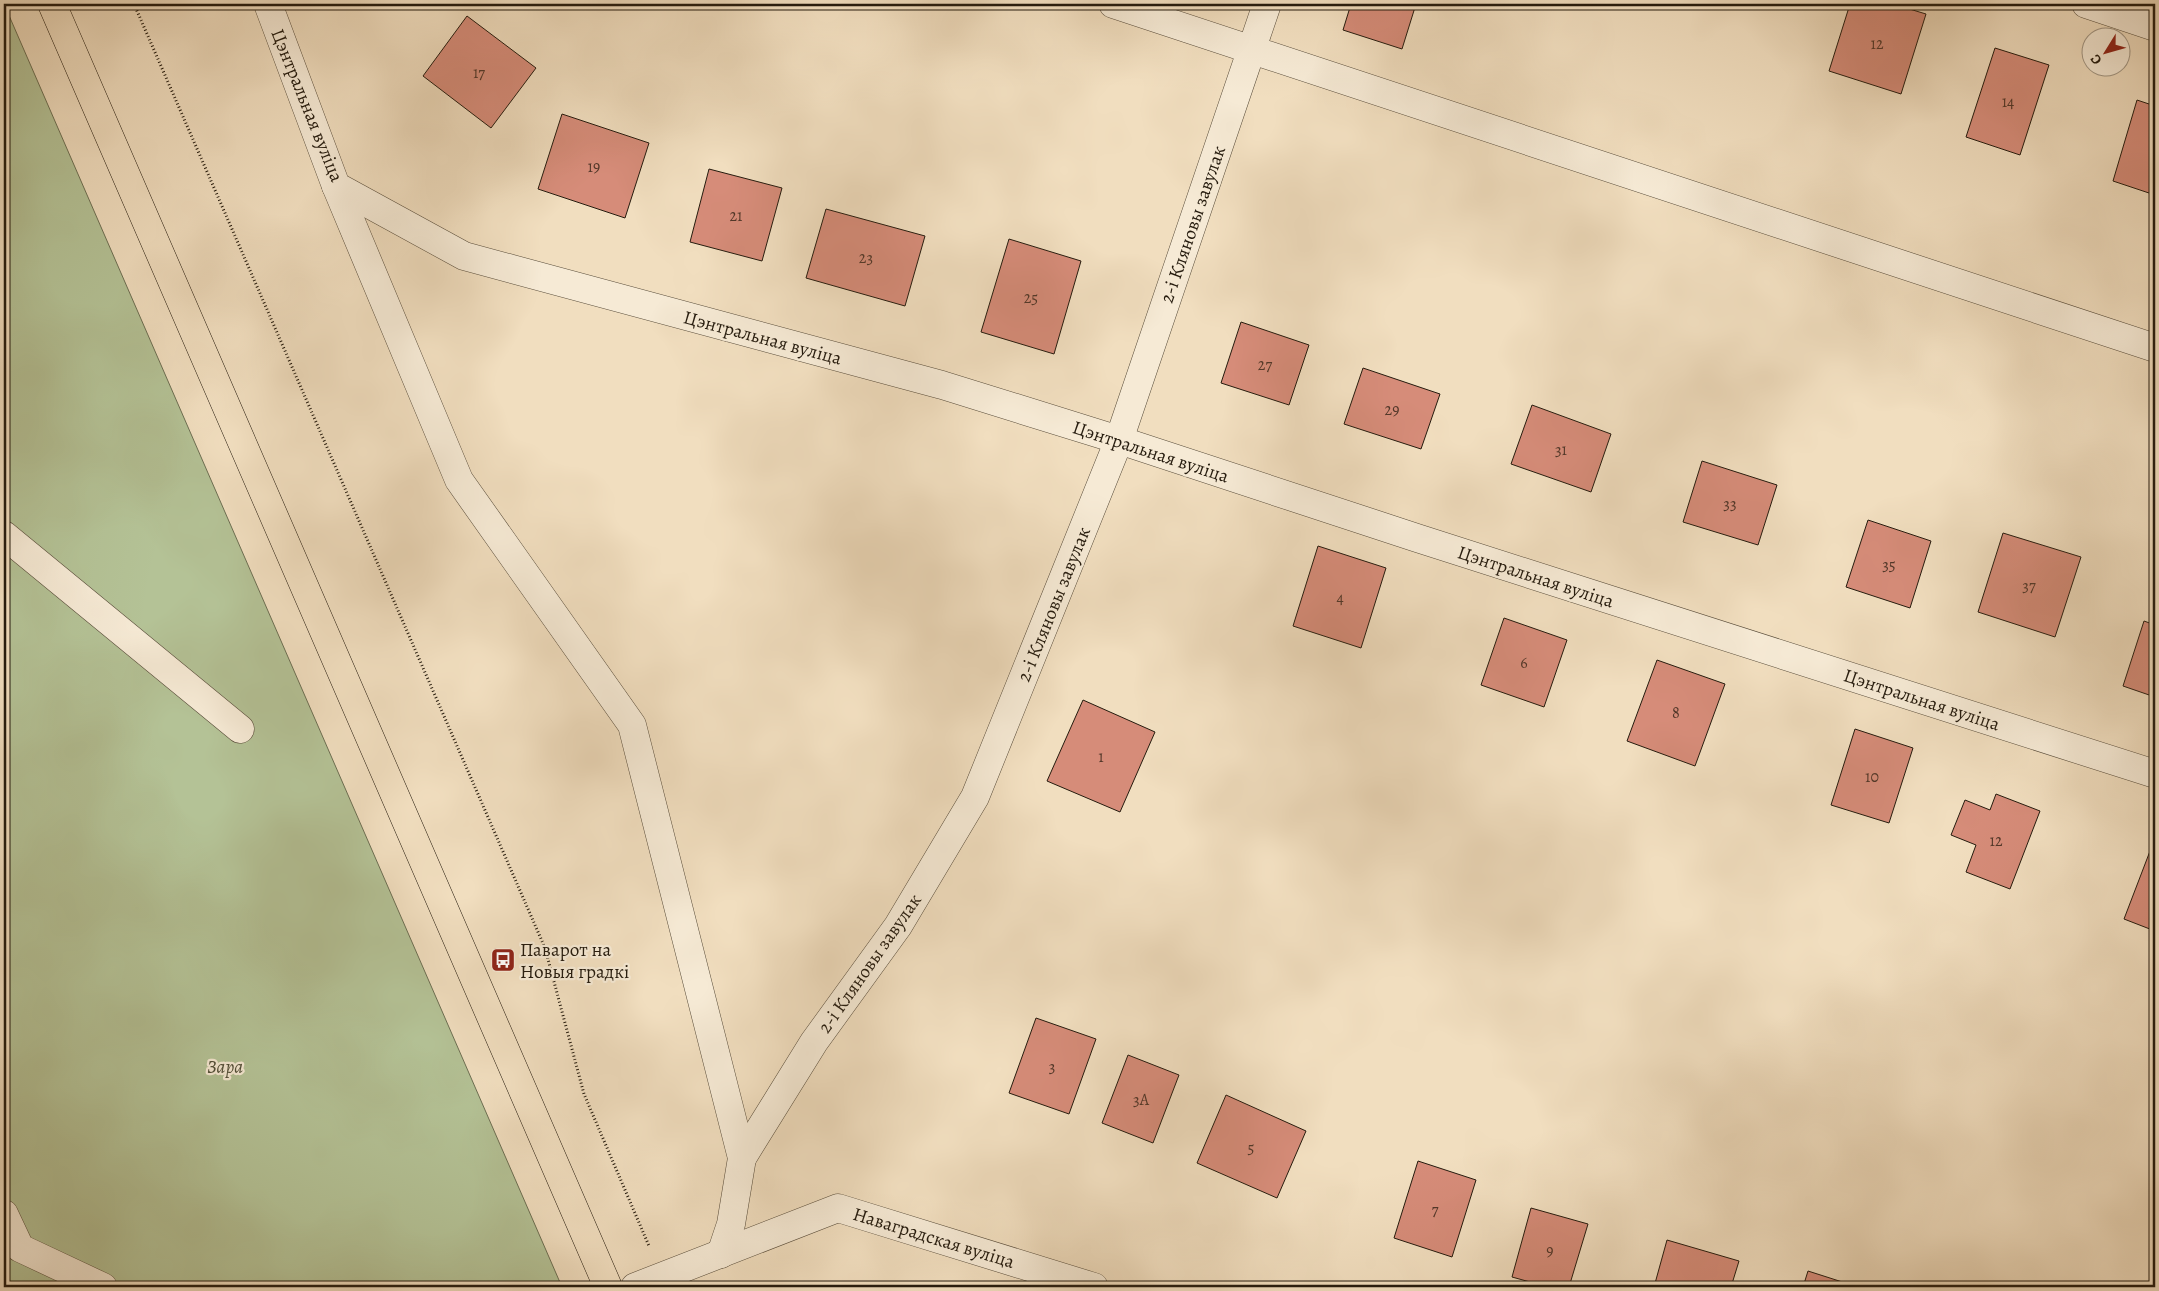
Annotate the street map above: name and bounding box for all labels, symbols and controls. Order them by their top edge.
street label: Цэнтральная вуліца [265,25,350,186]
north arrow [2082,28,2132,78]
house number: 12 [1870,33,1884,55]
text: С [2086,50,2106,69]
house number: 17 [473,62,485,84]
house number: 14 [2002,91,2014,113]
street label: 2-і Кляновы завулак [1154,142,1232,306]
house number: 19 [588,156,600,178]
house number: 21 [729,205,743,227]
house number: 23 [859,247,873,269]
house number: 25 [1024,287,1038,309]
street label: Цэнтральная вуліца [681,304,845,372]
house number: 27 [1258,354,1272,376]
house number: 29 [1385,399,1399,421]
street label: Цэнтральная вуліца [1069,414,1232,490]
house number: 31 [1555,439,1568,461]
house number: 33 [1723,493,1737,515]
street label: 2-і Кляновы завулак [1011,523,1097,686]
street label: Цэнтральная вуліца [1454,539,1617,615]
house number: 35 [1882,554,1896,576]
house number: 37 [2022,575,2036,597]
house number: 4 [1336,587,1344,609]
house number: 6 [1520,652,1528,674]
street label: Цэнтральная вуліца [1840,662,2003,738]
house number: 8 [1672,702,1680,724]
house number: 1 [1098,746,1104,768]
house number: 10 [1865,766,1879,788]
house number: 12 [1989,830,2003,852]
street label: 2-і Кляновы завулак [812,888,928,1039]
place label: Паварот на Новыя градкі [520,937,629,985]
bus stop icon: Паварот на Новыя градкі [490,947,516,973]
park label: Зара [207,1054,243,1080]
house number: 3 [1049,1056,1055,1078]
house number: 3А [1133,1089,1150,1111]
house number: 5 [1248,1137,1255,1159]
house number: 7 [1432,1199,1439,1221]
street label: Наваградская вуліца [850,1201,1018,1275]
house number: 9 [1546,1240,1554,1262]

